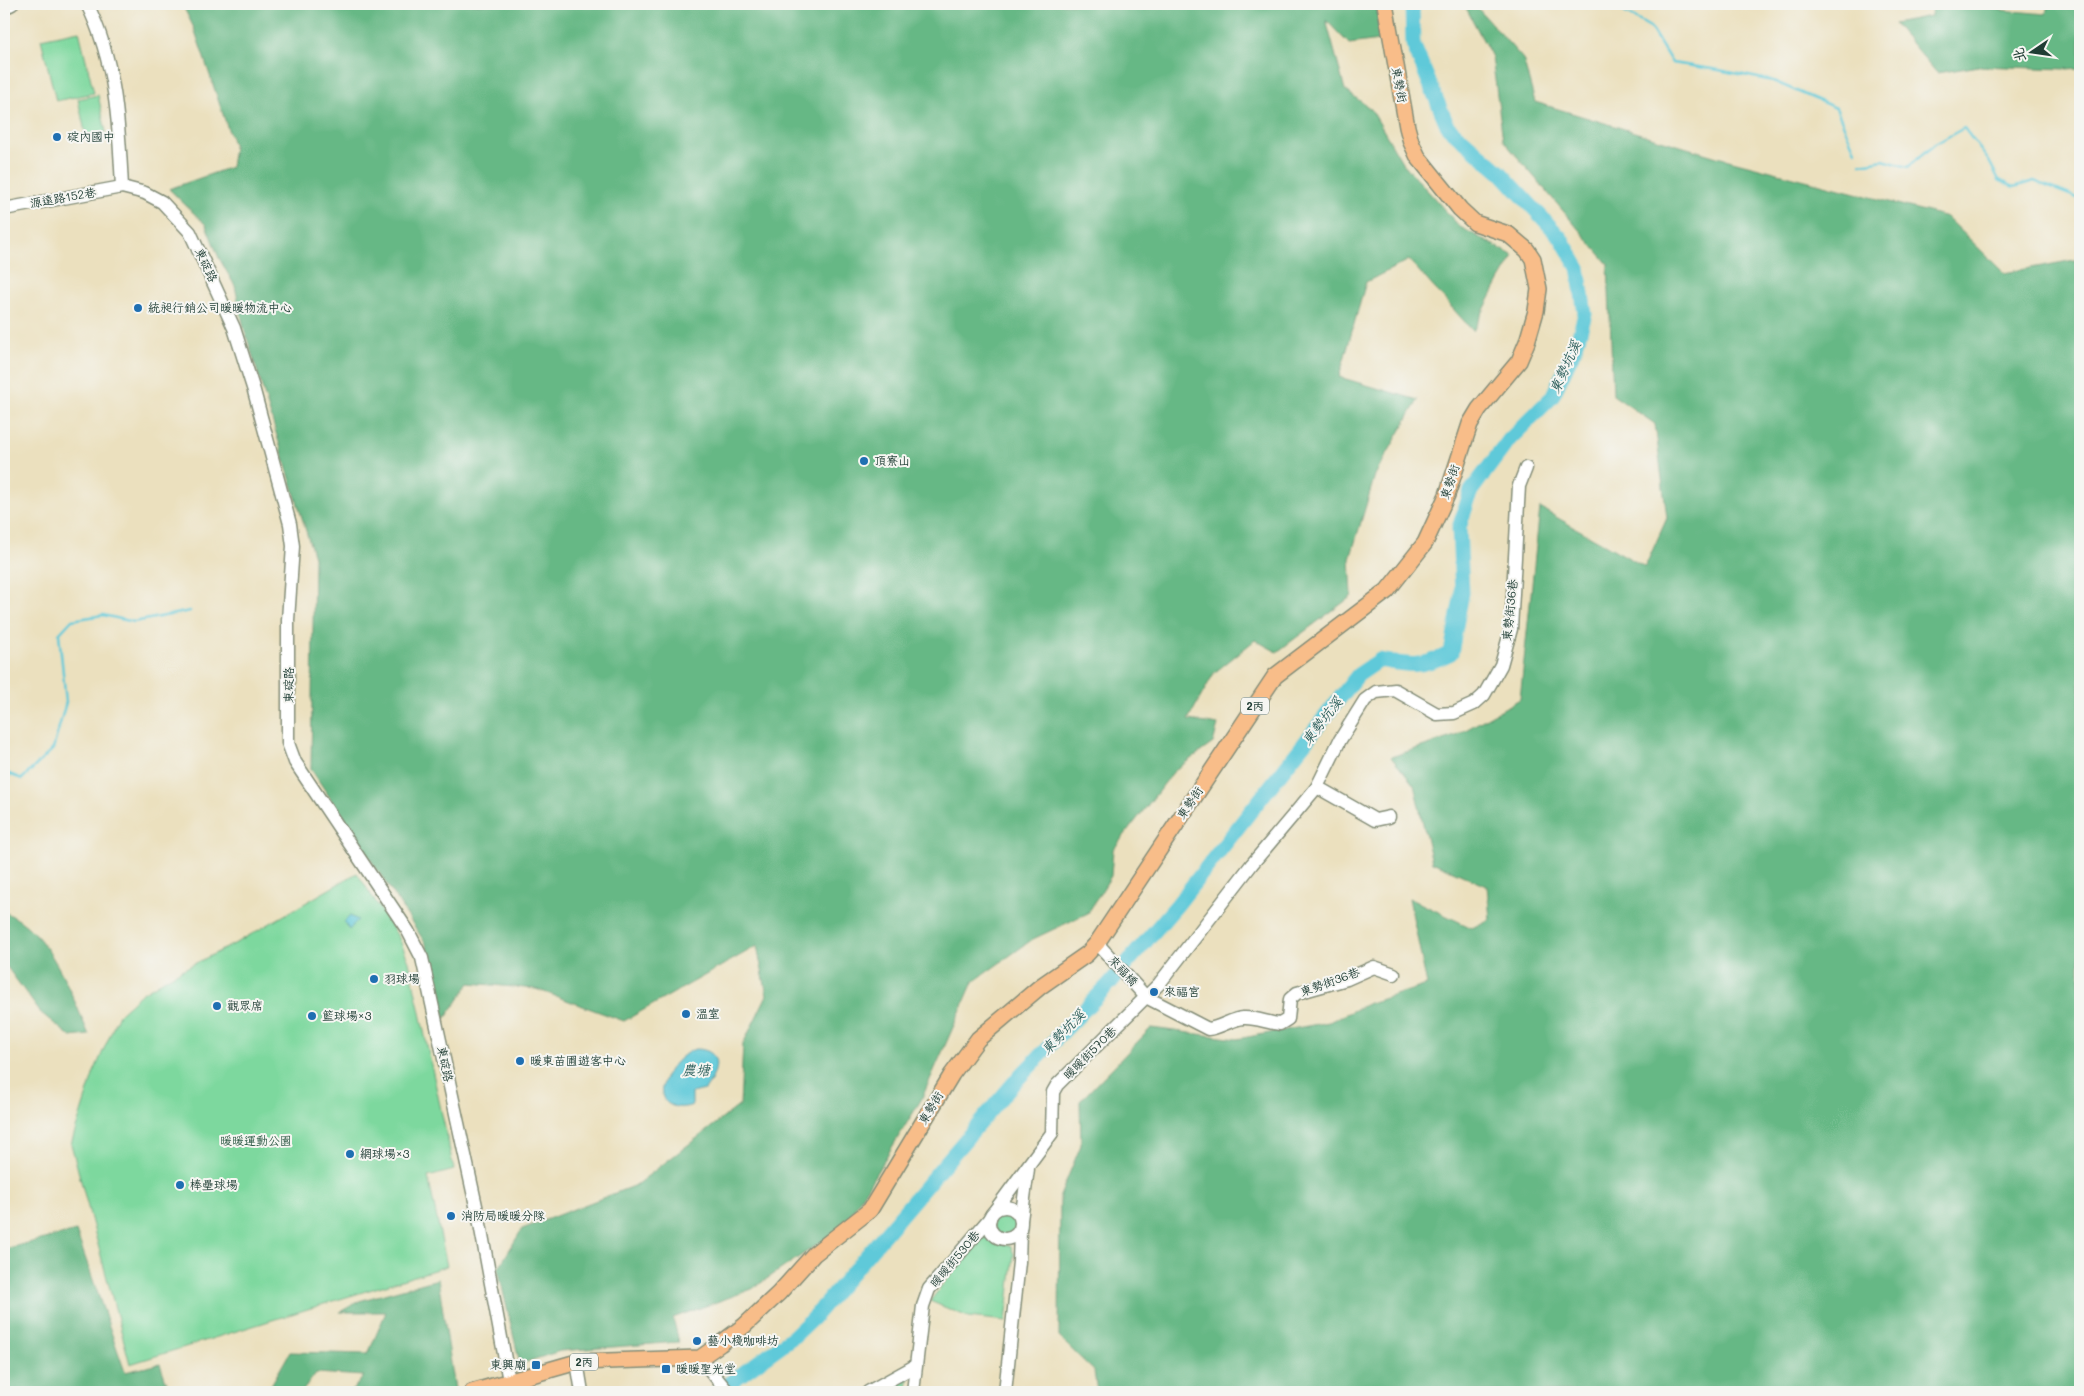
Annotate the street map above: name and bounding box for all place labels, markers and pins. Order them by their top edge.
place label: 碇內國中 [67,128,115,144]
marker: 碇內國中 [51,131,63,143]
place label: 統昶行銷公司暖暖物流中心 [148,299,292,315]
marker: 統昶行銷公司暖暖物流中心 [132,302,144,314]
place label: 頂寮山 [874,452,910,468]
marker: 頂寮山 [858,455,870,467]
place label: 羽球場 [384,970,420,986]
marker: 羽球場 [368,973,380,985]
place label: 來福宮 [1164,983,1200,999]
marker: 來福宮 [1148,986,1160,998]
place label: 觀眾席 [227,997,263,1013]
marker: 觀眾席 [211,1000,223,1012]
place label: 溫室 [696,1005,720,1021]
place label: 籃球場×3 [322,1007,372,1023]
marker: 溫室 [680,1008,692,1020]
marker: 籃球場×3 [306,1010,318,1022]
place label: 暖東苗圃遊客中心 [530,1052,626,1068]
marker: 暖東苗圃遊客中心 [514,1055,526,1067]
place label: 網球場×3 [360,1145,410,1161]
marker: 網球場×3 [344,1148,356,1160]
place label: 棒壘球場 [190,1176,238,1192]
marker: 棒壘球場 [174,1179,186,1191]
place label: 消防局暖暖分隊 [461,1207,545,1223]
marker: 消防局暖暖分隊 [445,1210,457,1222]
place label: 藝小棧咖啡坊 [707,1332,779,1348]
marker: 藝小棧咖啡坊 [691,1335,703,1347]
place label: 東興廟 [490,1356,526,1372]
marker: 東興廟 [530,1359,542,1371]
place label: 暖暖聖光堂 [676,1360,736,1376]
marker: 暖暖聖光堂 [660,1363,672,1375]

